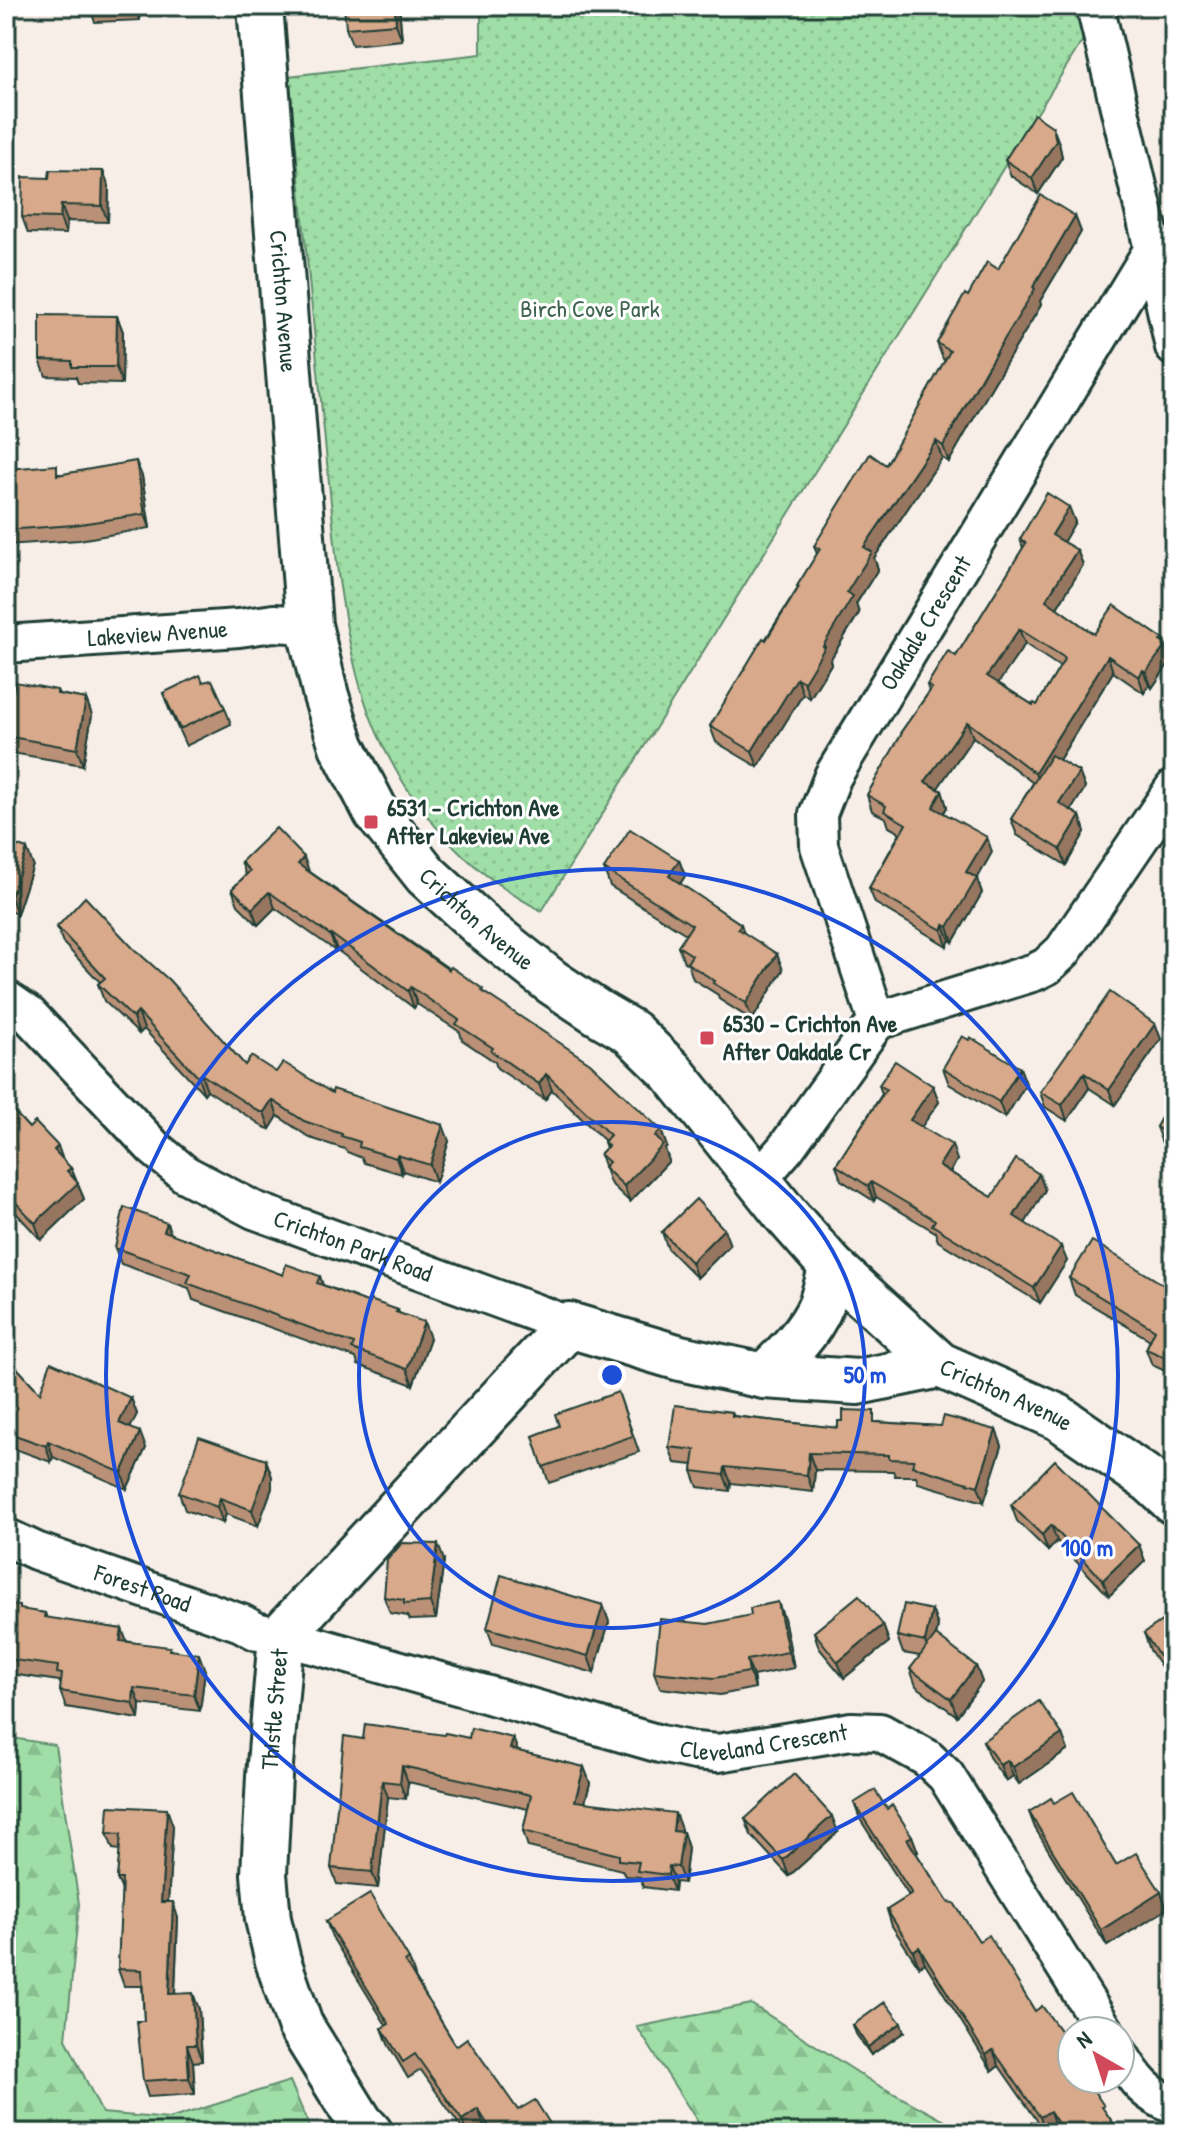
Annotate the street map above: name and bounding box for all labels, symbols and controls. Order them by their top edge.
street label: Crichton Avenue [263,229,306,374]
park label: Birch Cove Park [520,292,660,324]
street label: Oakdale Crescent [872,549,978,696]
street label: Lakeview Avenue [87,612,229,653]
place label: 6531 - Crichton Ave After Lakeview Ave [387,791,560,851]
marker: 6531 - Crichton Ave After Lakeview Ave [362,813,380,831]
street label: Crichton Avenue [413,860,541,977]
place label: 6530 - Crichton Ave After Oakdale Cr [723,1007,898,1067]
marker: 6530 - Crichton Ave After Oakdale Cr [698,1029,716,1047]
street label: Crichton Park Road [269,1202,437,1289]
street label: Crichton Avenue [935,1350,1080,1438]
text: 50 m [844,1358,886,1390]
centre of rings [598,1361,626,1389]
text: 100 m [1061,1531,1113,1563]
street label: Forest Road [89,1555,195,1619]
street label: Thistle Street [253,1647,295,1771]
street label: Cleveland Crescent [677,1715,850,1768]
north arrow [1056,2015,1136,2095]
text: N [1069,2024,1098,2055]

